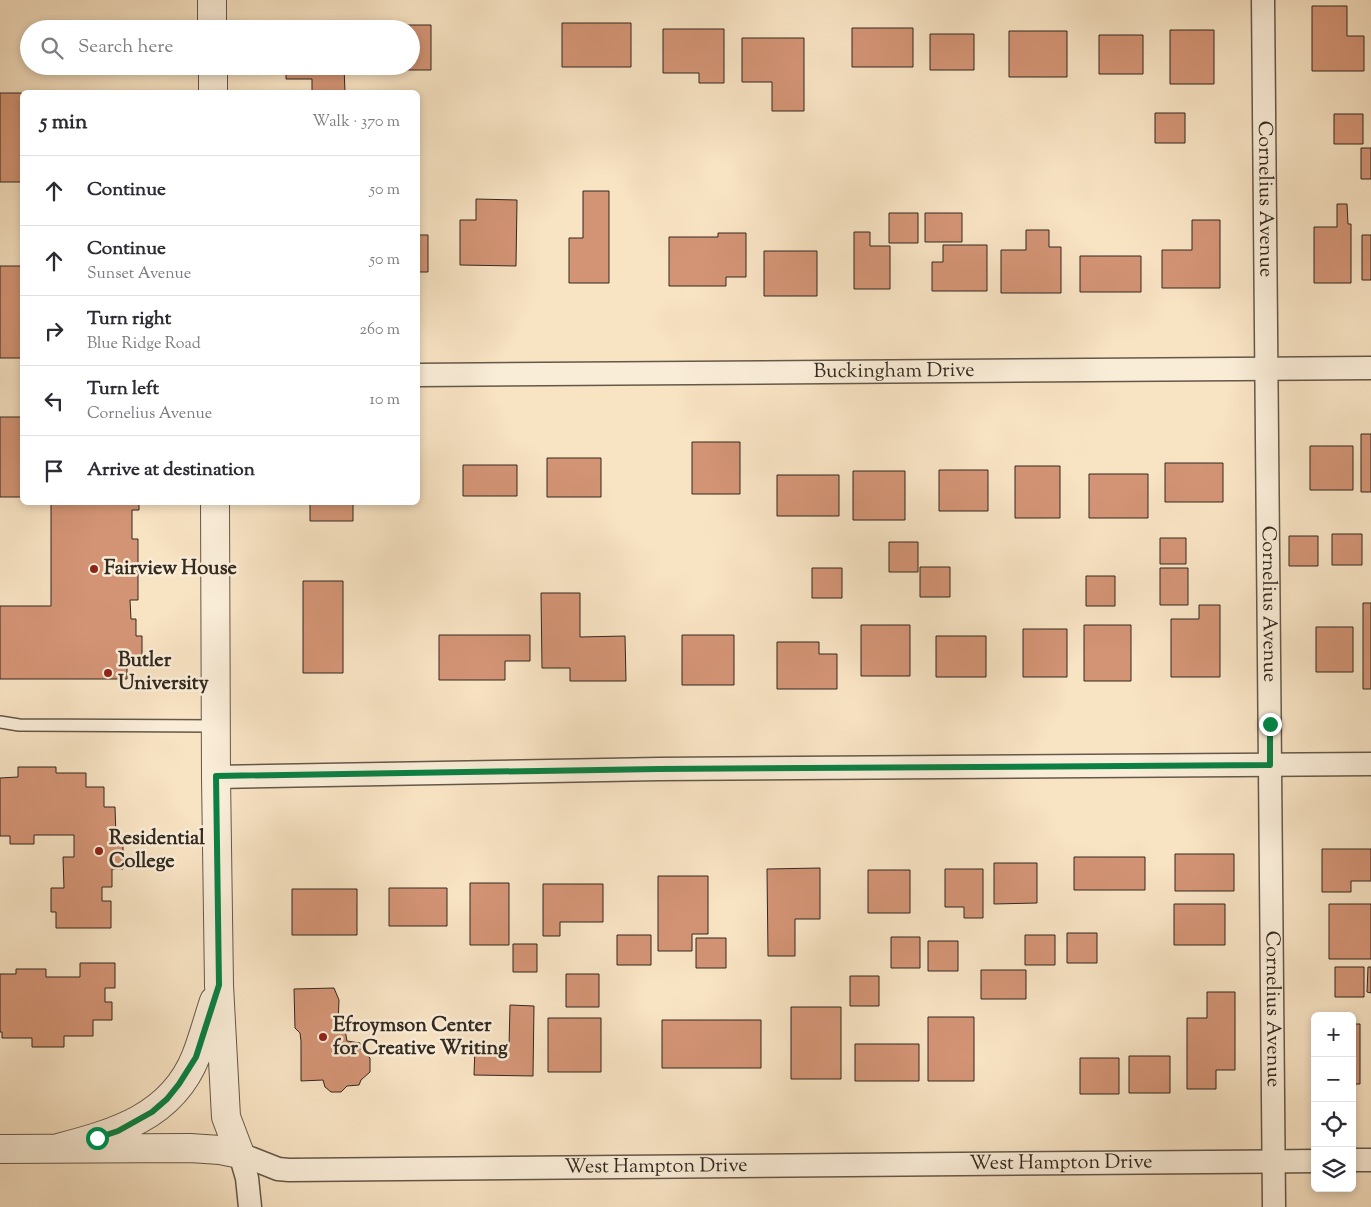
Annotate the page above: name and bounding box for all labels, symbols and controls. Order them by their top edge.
search box [20,20,420,75]
icon: search [38,34,66,62]
text: Search here [78,34,173,61]
text: 5 min [40,108,87,138]
text: Walk · 370 m [312,111,400,134]
street label: Cornelius Avenue [1250,121,1280,277]
icon: ahead [40,177,68,205]
text: Continue [87,177,166,204]
text: 50 m [369,179,400,202]
text: Continue [87,236,166,263]
icon: ahead [40,247,68,275]
text: 50 m [369,249,400,272]
text: Sunset Avenue [87,263,191,286]
text: Turn right [87,306,171,333]
icon: right [40,317,68,345]
text: 260 m [359,319,400,342]
text: Blue Ridge Road [87,333,201,356]
street label: Buckingham Drive [813,356,975,387]
text: Turn left [87,376,159,403]
icon: left [40,387,68,415]
text: 10 m [370,389,400,412]
text: Cornelius Avenue [87,403,212,426]
icon: arrive [40,457,68,485]
text: Arrive at destination [87,457,255,484]
street label: Cornelius Avenue [1253,526,1284,682]
place label: Fairview House [104,555,237,584]
marker: Fairview House [88,563,100,575]
place label: Butler University [118,647,209,699]
marker: Butler University [102,667,114,679]
route end [1259,713,1282,736]
place label: Residential College [109,825,205,877]
marker: Residential College [93,845,105,857]
street label: Cornelius Avenue [1257,931,1287,1087]
place label: Efroymson Center for Creative Writing [333,1012,508,1064]
map controls [1311,1012,1356,1192]
button: + [1311,1012,1356,1057]
marker: Efroymson Center for Creative Writing [317,1031,329,1043]
button: − [1311,1057,1356,1102]
button: locate [1311,1102,1356,1147]
route start [86,1127,109,1150]
button: layers [1311,1147,1356,1192]
street label: West Hampton Drive [969,1148,1153,1179]
street label: West Hampton Drive [564,1151,748,1182]

